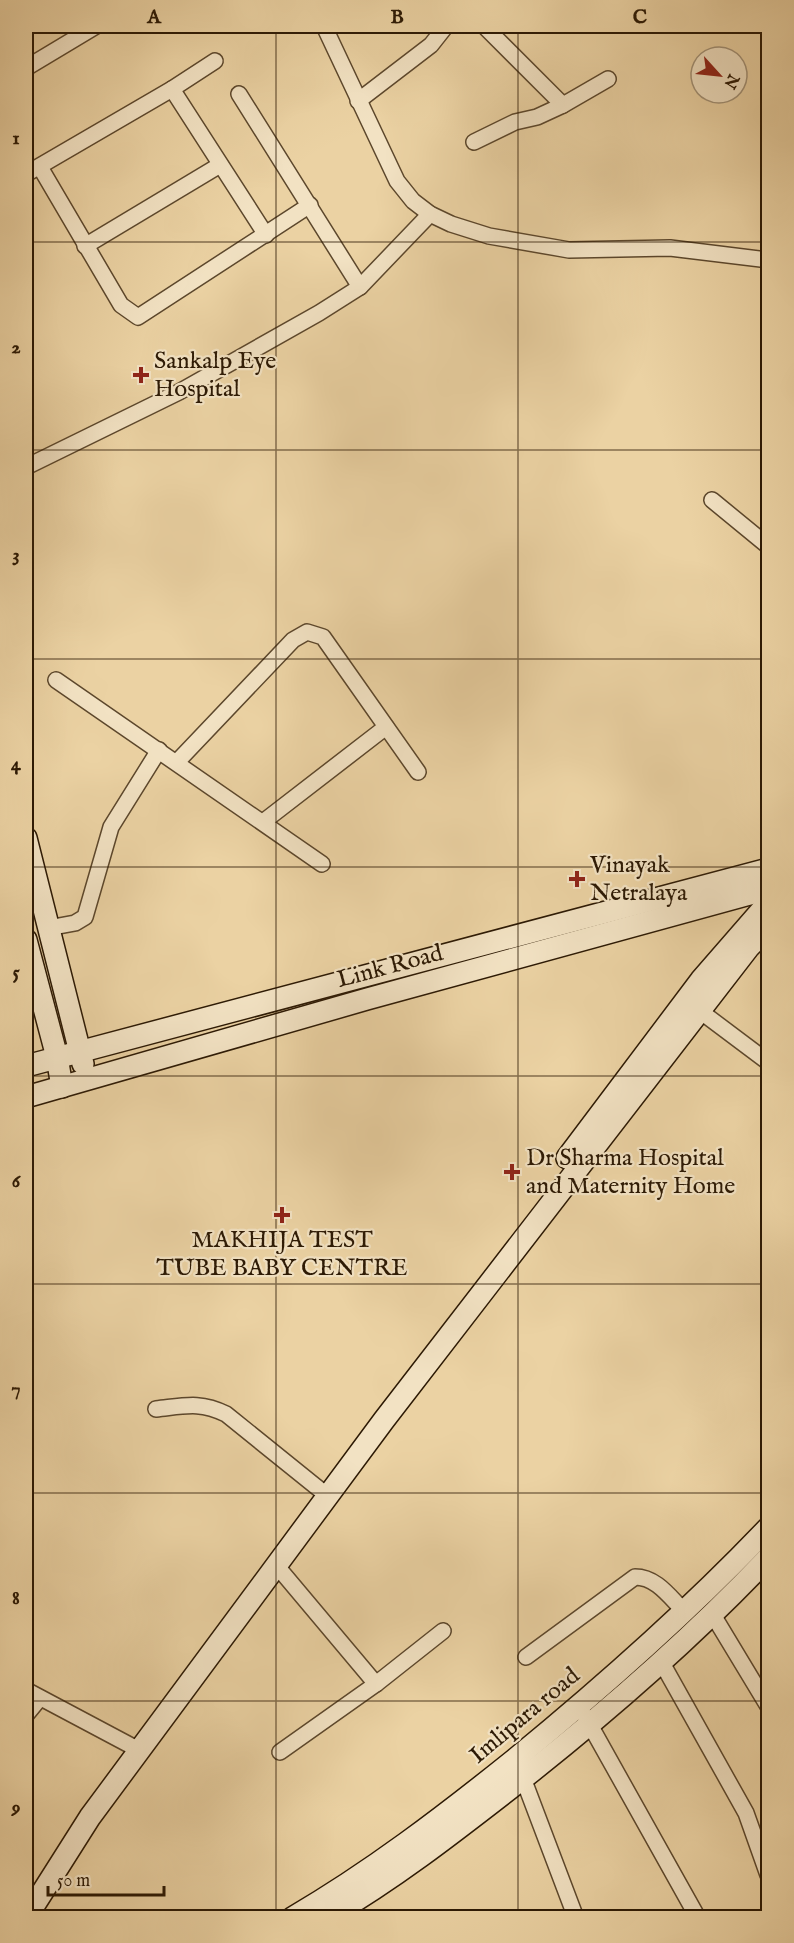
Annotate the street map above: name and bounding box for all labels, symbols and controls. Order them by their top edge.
text: A [146,5,162,30]
text: B [390,5,404,30]
text: C [633,5,647,30]
north arrow [689,45,749,105]
text: N [718,69,743,92]
text: 1 [12,126,20,151]
text: 2 [11,335,21,360]
place label: Sankalp Eye Hospital [154,346,276,405]
marker: Sankalp Eye Hospital [132,366,150,384]
text: 3 [12,543,20,568]
text: 4 [11,752,22,777]
place label: Vinayak Netralaya [589,850,688,909]
marker: Vinayak Netralaya [568,870,586,888]
street label: Link Road [334,938,447,996]
text: 5 [12,960,20,985]
place label: Dr Sharma Hospital and Maternity Home [526,1143,735,1202]
marker: Dr Sharma Hospital and Maternity Home [503,1163,521,1181]
text: 6 [12,1169,22,1194]
marker: MAKHIJA TEST TUBE BABY CENTRE [273,1206,291,1224]
place label: MAKHIJA TEST TUBE BABY CENTRE [156,1225,408,1284]
text: 7 [11,1377,21,1402]
text: 8 [12,1586,20,1611]
street label: Imlipara road [464,1661,587,1771]
text: 9 [11,1795,21,1820]
scale bar [48,1859,164,1897]
text: 50 m [57,1870,90,1893]

